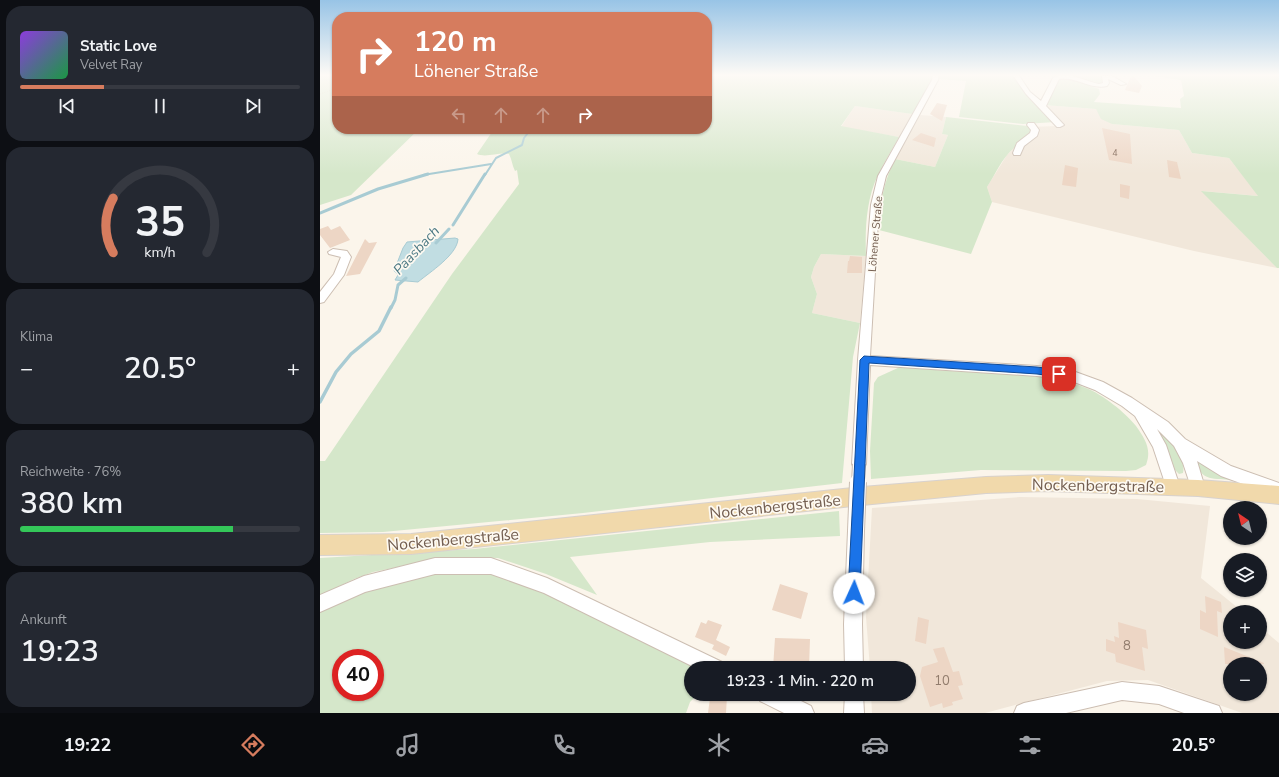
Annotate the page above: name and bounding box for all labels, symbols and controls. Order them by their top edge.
text: 120 m [414,23,497,61]
icon: right [348,28,400,80]
text: Static Love [80,36,157,56]
text: Velvet Ray [80,56,142,74]
text: Löhener Straße [414,59,538,83]
icon: previous [56,95,78,117]
icon: pause [149,95,171,117]
icon: next [242,95,264,117]
icon: left [448,104,470,126]
icon: ahead [490,104,512,126]
icon: ahead [532,104,554,126]
icon: right [574,104,596,126]
house number: 4 [1112,147,1118,159]
text: 35 [135,194,185,251]
street label: Löhener Straße [865,195,886,273]
water label: Paasbach [389,222,444,279]
text: km/h [144,243,176,262]
text: Klima [20,328,53,346]
text: 20.5° [124,348,196,389]
text: − [20,354,33,384]
text: + [287,354,300,384]
pin [1042,357,1076,391]
icon: arrive [1048,363,1070,385]
text: Reichweite · 76% [20,463,121,481]
street label: Nockenbergstraße [1032,474,1164,498]
text: 380 km [20,483,123,524]
street label: Nockenbergstraße [708,489,842,525]
north arrow [1223,501,1267,545]
map controls [1223,501,1267,701]
street label: Nockenbergstraße [386,523,520,557]
button: layers [1223,553,1267,597]
position arrow [833,572,875,614]
button: + [1223,605,1267,649]
text: Ankunft [20,611,67,629]
text: 19:23 [20,631,99,672]
house number: 8 [1123,637,1131,655]
speed limit sign: 40 [332,649,384,701]
button: − [1223,657,1267,701]
text: 19:23 · 1 Min. · 220 m [726,671,874,691]
house number: 10 [934,672,950,690]
icon: directions [239,731,267,759]
icon: music [394,731,422,759]
icon: phone [550,731,578,759]
icon: climate [705,731,733,759]
icon: car [861,731,889,759]
icon: filters [1016,731,1044,759]
text: 19:22 [64,733,111,757]
text: 20.5° [1172,733,1215,757]

